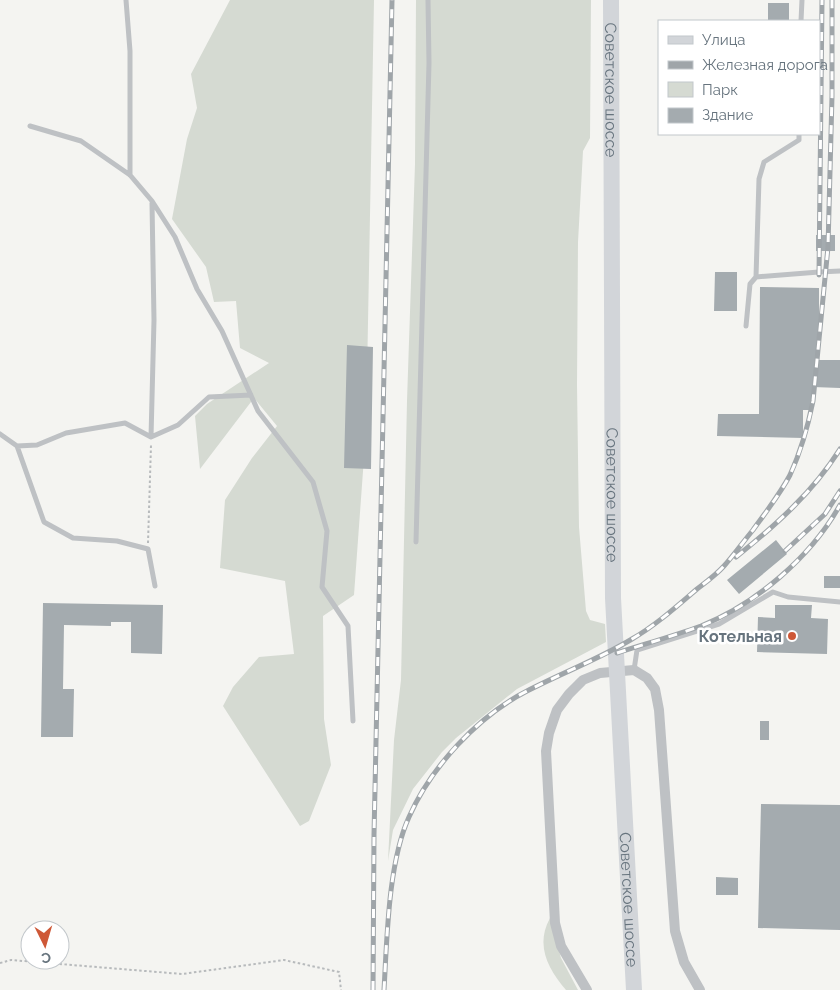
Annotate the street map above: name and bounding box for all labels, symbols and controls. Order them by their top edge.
legend [658,20,820,135]
street label: Советское шоссе [602,22,621,158]
text: Улица [702,31,746,49]
text: Железная дорога [702,56,828,74]
text: Парк [702,81,738,99]
text: Здание [702,106,754,124]
street label: Советское шоссе [603,427,622,563]
place label: Котельная [698,627,782,646]
marker: Котельная [786,630,798,642]
street label: Советское шоссе [616,832,642,967]
north arrow [20,920,70,970]
text: С [40,950,52,966]

